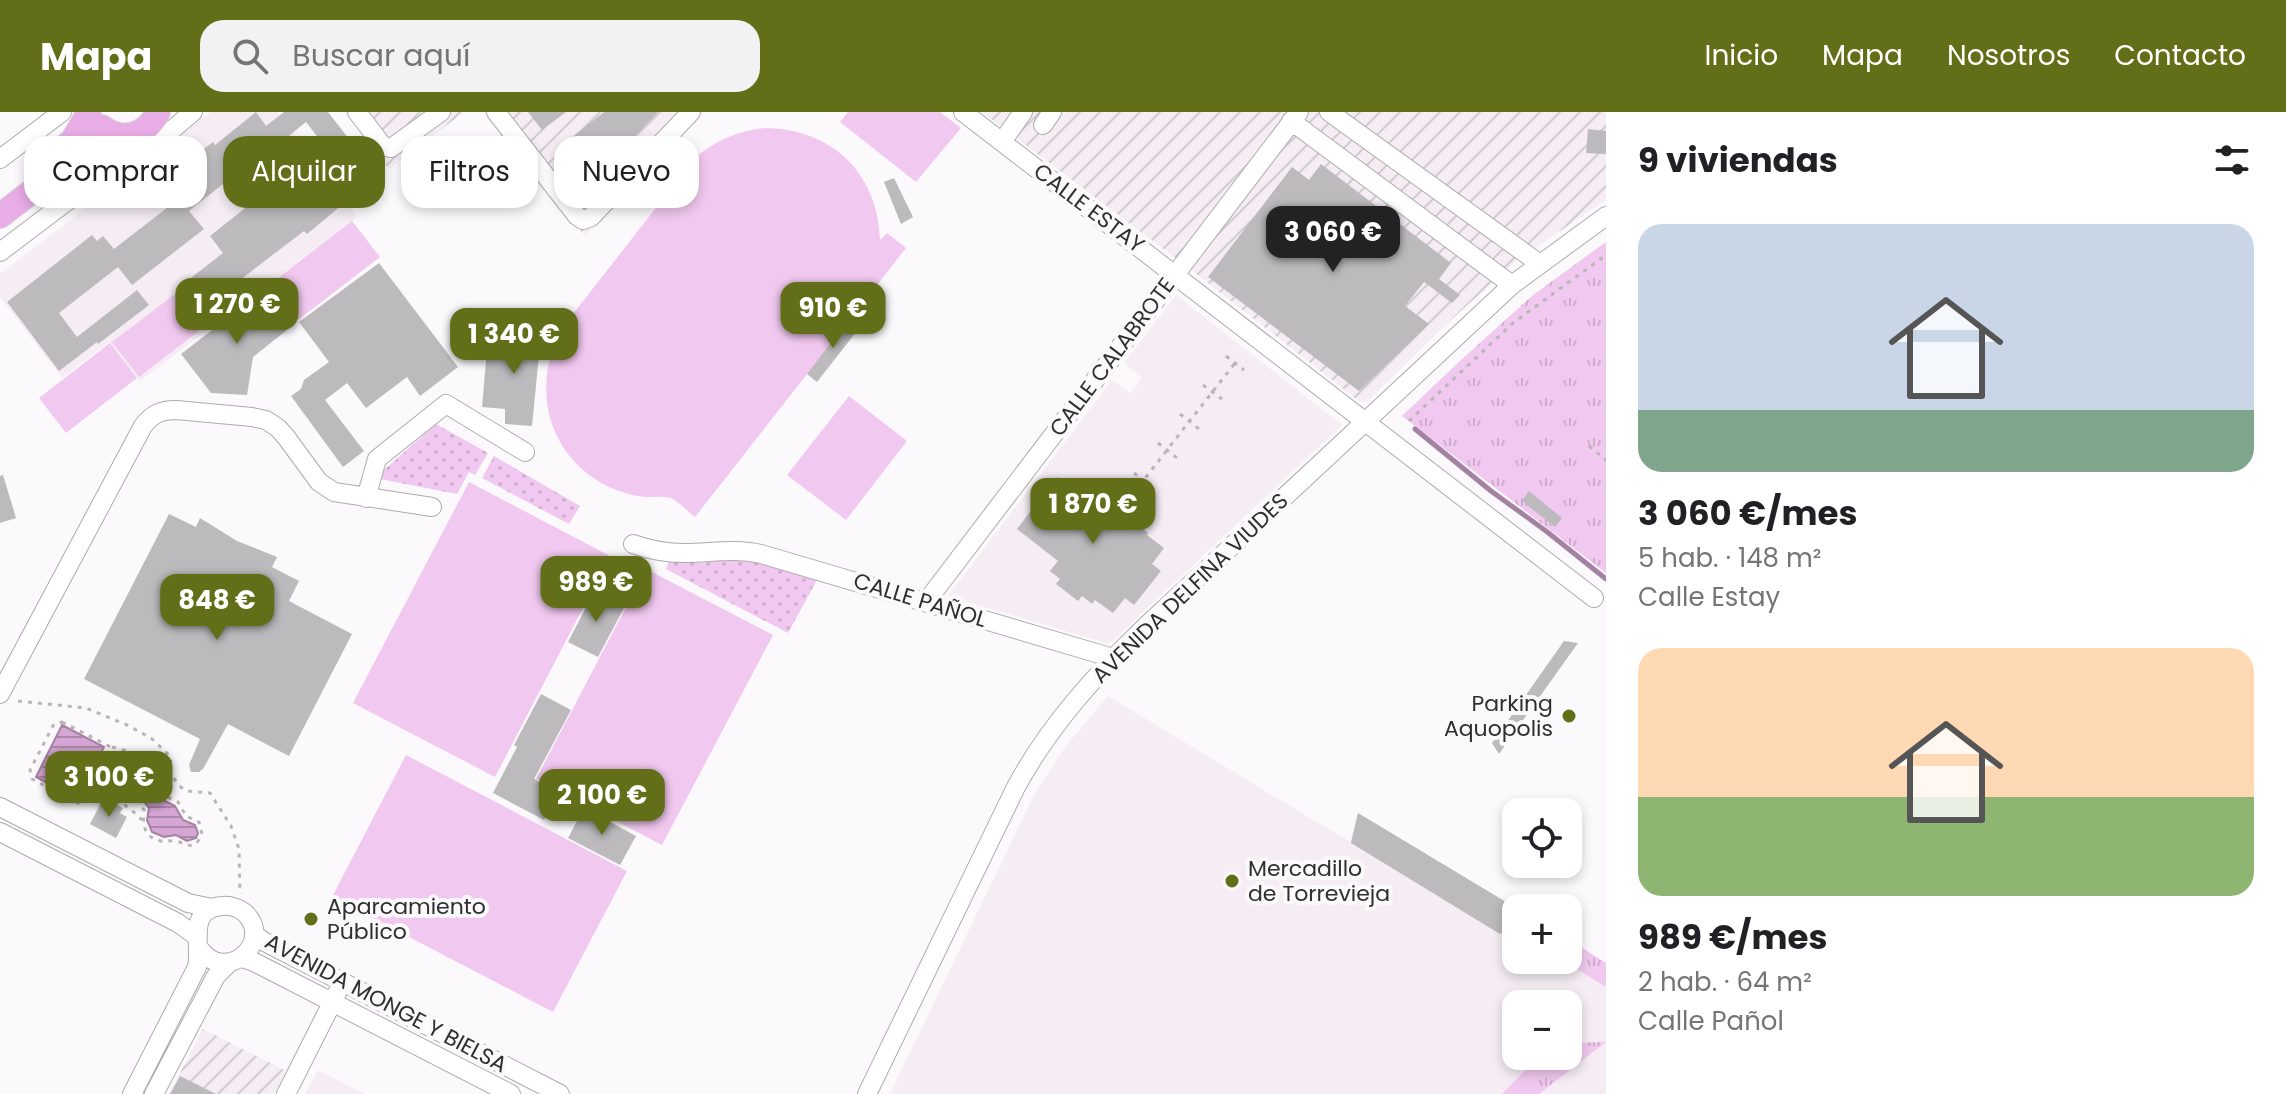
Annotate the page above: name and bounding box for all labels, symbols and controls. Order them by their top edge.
search box [200,20,760,92]
text: Mapa [40,30,152,83]
icon: search [228,34,272,78]
text: Buscar aquí [292,34,470,77]
text: Inicio [1705,36,1778,75]
text: Mapa [1822,36,1903,75]
text: Nosotros [1947,36,2070,75]
text: Contacto [2114,36,2246,75]
chip: Comprar [24,136,207,208]
chip: Alquilar [223,136,385,208]
chip: Filtros [401,136,538,208]
chip: Nuevo [554,136,699,208]
text: 9 viviendas [1638,136,1838,184]
icon: filters [2210,138,2254,182]
street label: CALLE ESTAY [1027,156,1151,260]
pin: 3 060 € [1259,206,1407,274]
text: 3 060 € [1284,214,1382,250]
street label: CALLE CALABROTE [1042,271,1182,443]
icon: home [1874,276,2018,420]
pin: 1 270 € [163,278,311,346]
pin: 910 € [777,282,889,350]
text: 1 270 € [193,286,281,322]
text: 910 € [799,290,867,326]
pin: 1 340 € [440,308,588,376]
text: 1 340 € [468,316,560,352]
pin: 1 870 € [1019,478,1167,546]
text: 1 870 € [1048,486,1138,522]
street label: AVENIDA DELFINA VIUDES [1085,486,1295,690]
text: 3 060 €/mes [1638,489,1857,537]
text: 5 hab. · 148 m² [1638,540,1821,576]
pin: 989 € [540,556,652,624]
text: 989 € [558,564,634,600]
street label: CALLE PAÑOL [850,565,991,635]
pin: 848 € [161,574,273,642]
text: Calle Estay [1638,579,1780,615]
text: 848 € [178,582,256,618]
place label: Parking Aquopolis [1444,688,1553,744]
icon: home [1874,700,2018,844]
marker: Parking Aquopolis [1560,707,1578,725]
pin: 3 100 € [35,751,183,819]
text: 3 100 € [63,759,155,795]
pin: 2 100 € [528,769,676,837]
text: 2 100 € [557,777,647,813]
map controls [1502,798,1582,1070]
button: locate [1502,798,1582,878]
place label: Mercadillo de Torrevieja [1248,853,1390,909]
marker: Mercadillo de Torrevieja [1223,872,1241,890]
place label: Aparcamiento Público [327,891,486,947]
button: + [1502,894,1582,974]
marker: Aparcamiento Público [302,910,320,928]
text: 989 €/mes [1638,913,1827,961]
street label: AVENIDA MONGE Y BIELSA [259,926,513,1080]
text: 2 hab. · 64 m² [1638,964,1812,1000]
button: − [1502,990,1582,1070]
text: Calle Pañol [1638,1003,1784,1039]

